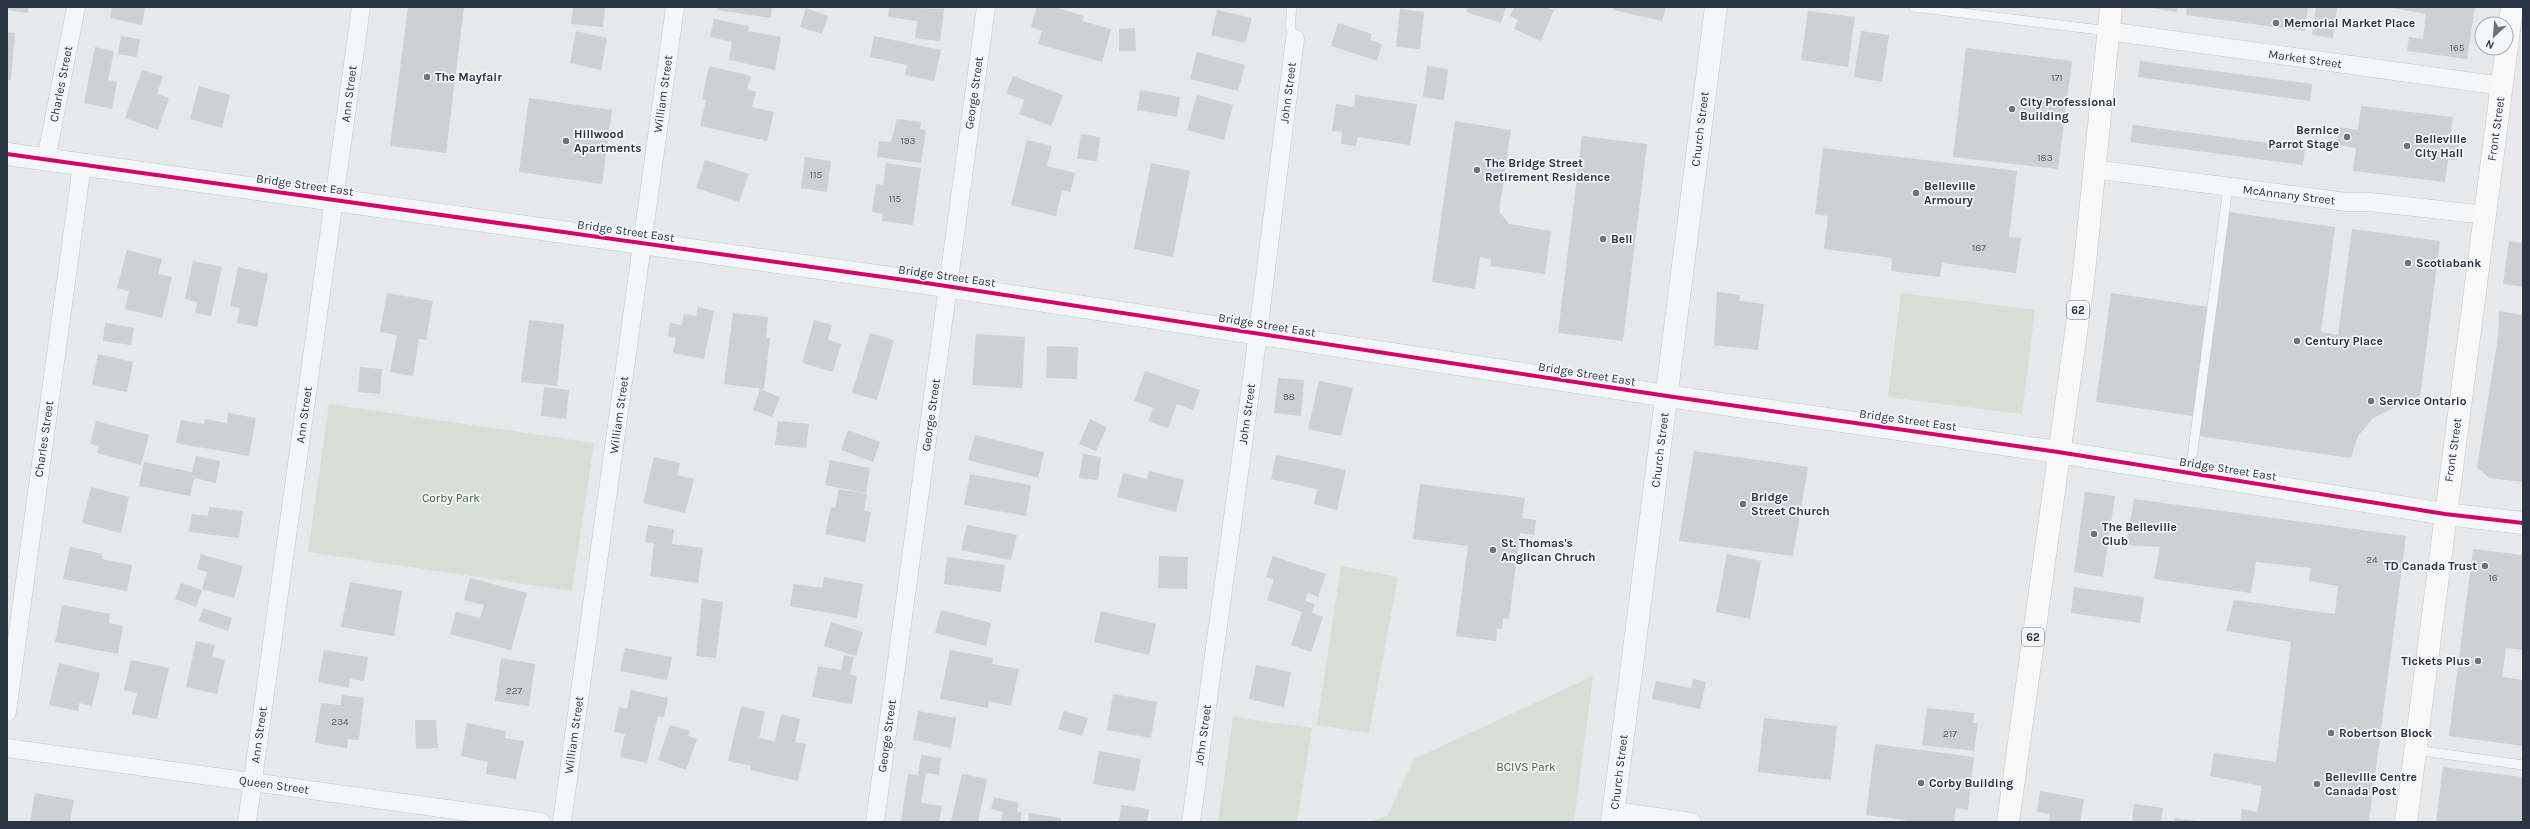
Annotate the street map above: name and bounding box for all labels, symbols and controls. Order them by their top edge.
place label: Memorial Market Place [2284,16,2415,30]
north arrow [2474,16,2514,56]
marker: Memorial Market Place [2271,18,2281,28]
text: N [2483,37,2496,52]
house number: 165 [2450,42,2465,54]
street label: Charles Street [47,44,75,123]
street label: Market Street [2267,47,2343,71]
street label: William Street [651,54,675,134]
street label: George Street [962,55,986,130]
street label: John Street [1277,61,1299,124]
street label: Ann Street [339,64,359,123]
place label: The Mayfair [435,70,502,84]
marker: The Mayfair [422,72,432,82]
house number: 171 [2051,72,2063,84]
street label: Church Street [1688,90,1712,167]
place label: City Professional Building [2020,95,2116,123]
street label: Front Street [2485,95,2508,162]
marker: City Professional Building [2007,104,2017,114]
place label: Bernice Parrot Stage [2268,123,2339,151]
place label: Hillwood Apartments [574,127,642,155]
marker: Bernice Parrot Stage [2342,132,2352,142]
place label: Belleville City Hall [2415,132,2467,160]
house number: 193 [900,135,916,147]
marker: Hillwood Apartments [561,136,571,146]
marker: Belleville City Hall [2402,141,2412,151]
house number: 183 [2037,152,2053,164]
place label: The Bridge Street Retirement Residence [1485,156,1610,184]
marker: The Bridge Street Retirement Residence [1472,165,1482,175]
house number: 115 [810,169,822,181]
street label: Bridge Street East [255,171,355,199]
place label: Belleville Armoury [1924,179,1976,207]
street label: McAnnany Street [2242,182,2336,208]
marker: Belleville Armoury [1911,188,1921,198]
house number: 115 [889,193,901,205]
street label: Bridge Street East [576,217,676,245]
place label: Bell [1611,232,1632,246]
marker: Bell [1598,234,1608,244]
house number: 187 [1972,242,1986,254]
place label: Scotiabank [2416,256,2481,270]
marker: Scotiabank [2403,258,2413,268]
street label: Bridge Street East [897,262,997,290]
road number: 62 [2067,301,2089,319]
street label: Bridge Street East [1217,310,1317,340]
place label: Century Place [2305,334,2383,348]
marker: Century Place [2292,336,2302,346]
street label: Bridge Street East [1537,359,1637,389]
street label: William Street [607,375,631,455]
street label: George Street [919,377,943,452]
street label: John Street [1236,382,1258,446]
street label: Ann Street [293,385,315,444]
house number: 98 [1283,391,1295,403]
place label: Service Ontario [2379,394,2467,408]
marker: Service Ontario [2366,396,2376,406]
street label: Charles Street [32,399,56,478]
street label: Bridge Street East [1858,406,1958,434]
street label: Church Street [1648,411,1672,488]
street label: Front Street [2442,416,2465,483]
street label: Bridge Street East [2178,454,2278,484]
place label: Bridge Street Church [1751,490,1830,518]
park label: Corby Park [422,491,480,505]
marker: Bridge Street Church [1738,499,1748,509]
place label: The Belleville Club [2102,520,2177,548]
marker: The Belleville Club [2089,529,2099,539]
place label: St. Thomas's Anglican Chruch [1501,536,1596,564]
marker: St. Thomas's Anglican Chruch [1488,545,1498,555]
house number: 24 [2366,554,2378,566]
place label: TD Canada Trust [2384,559,2477,573]
marker: TD Canada Trust [2480,561,2490,571]
house number: 16 [2488,572,2498,584]
road number: 62 [2022,628,2044,646]
place label: Tickets Plus [2401,654,2470,668]
marker: Tickets Plus [2473,656,2483,666]
house number: 227 [506,685,522,697]
street label: William Street [562,695,586,775]
street label: George Street [875,698,899,773]
street label: John Street [1192,703,1214,767]
street label: Ann Street [248,705,270,764]
house number: 234 [331,716,349,728]
place label: Robertson Block [2339,726,2432,740]
house number: 217 [1943,728,1957,740]
marker: Robertson Block [2326,728,2336,738]
street label: Church Street [1607,733,1631,810]
park label: BCIVS Park [1496,760,1556,774]
place label: Belleville Centre Canada Post [2325,770,2417,798]
street label: Queen Street [238,773,310,797]
place label: Corby Building [1929,776,2013,790]
marker: Corby Building [1916,778,1926,788]
marker: Belleville Centre Canada Post [2312,779,2322,789]

